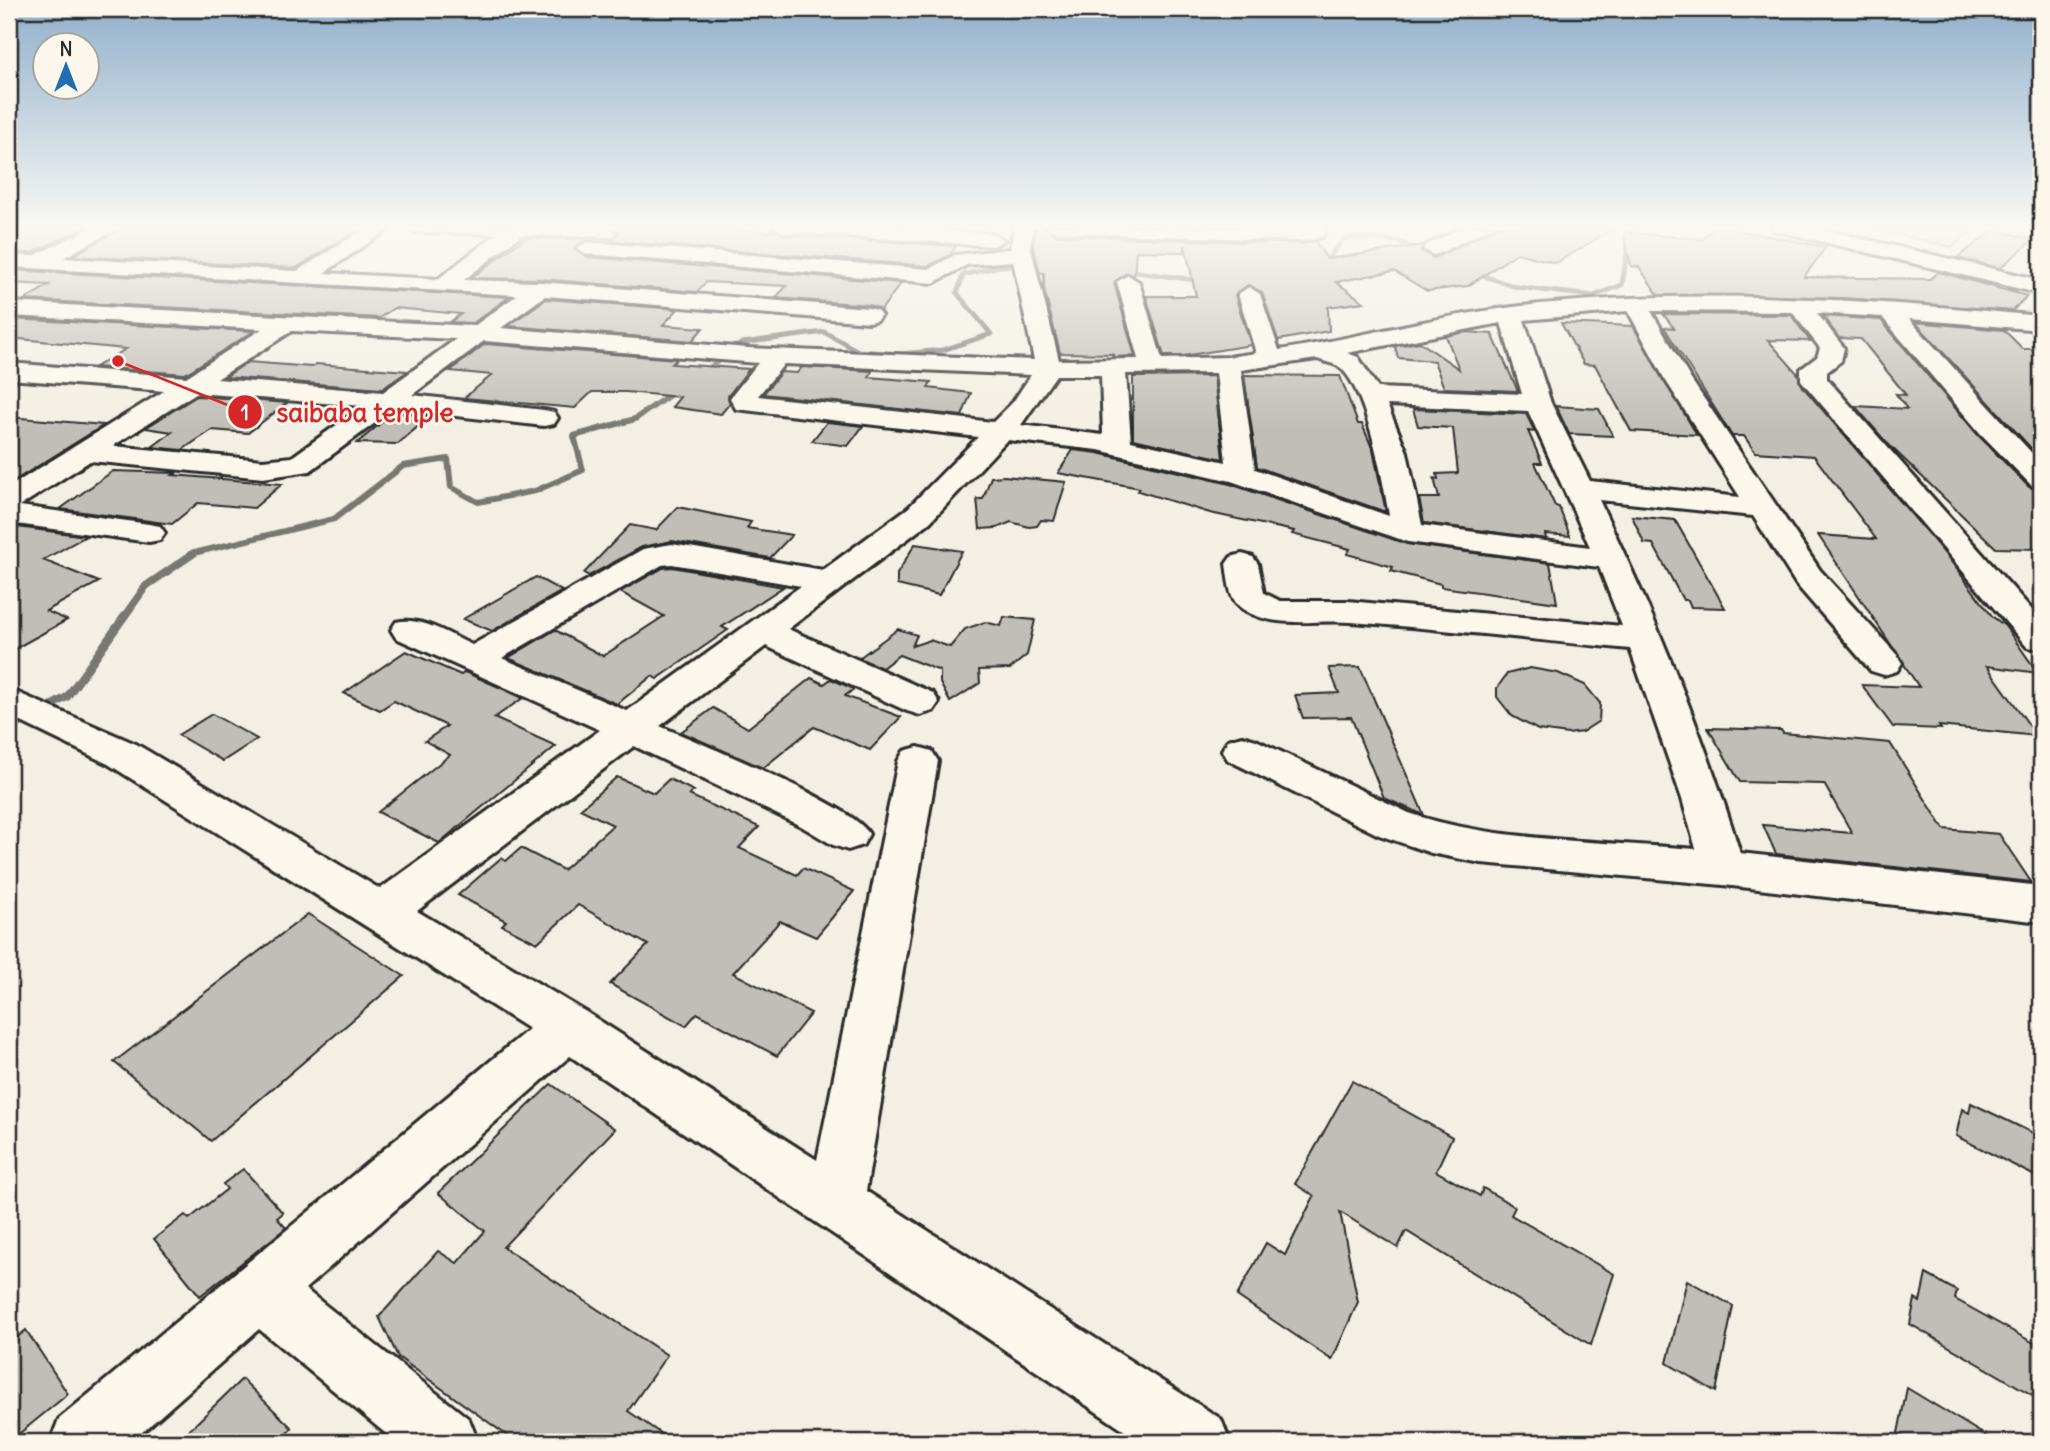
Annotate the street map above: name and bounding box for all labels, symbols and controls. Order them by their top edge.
north arrow [32,32,102,102]
text: N [59,37,73,61]
callout: saibaba temple [227,389,467,436]
text: saibaba temple [276,396,454,429]
text: 1 [241,399,249,426]

